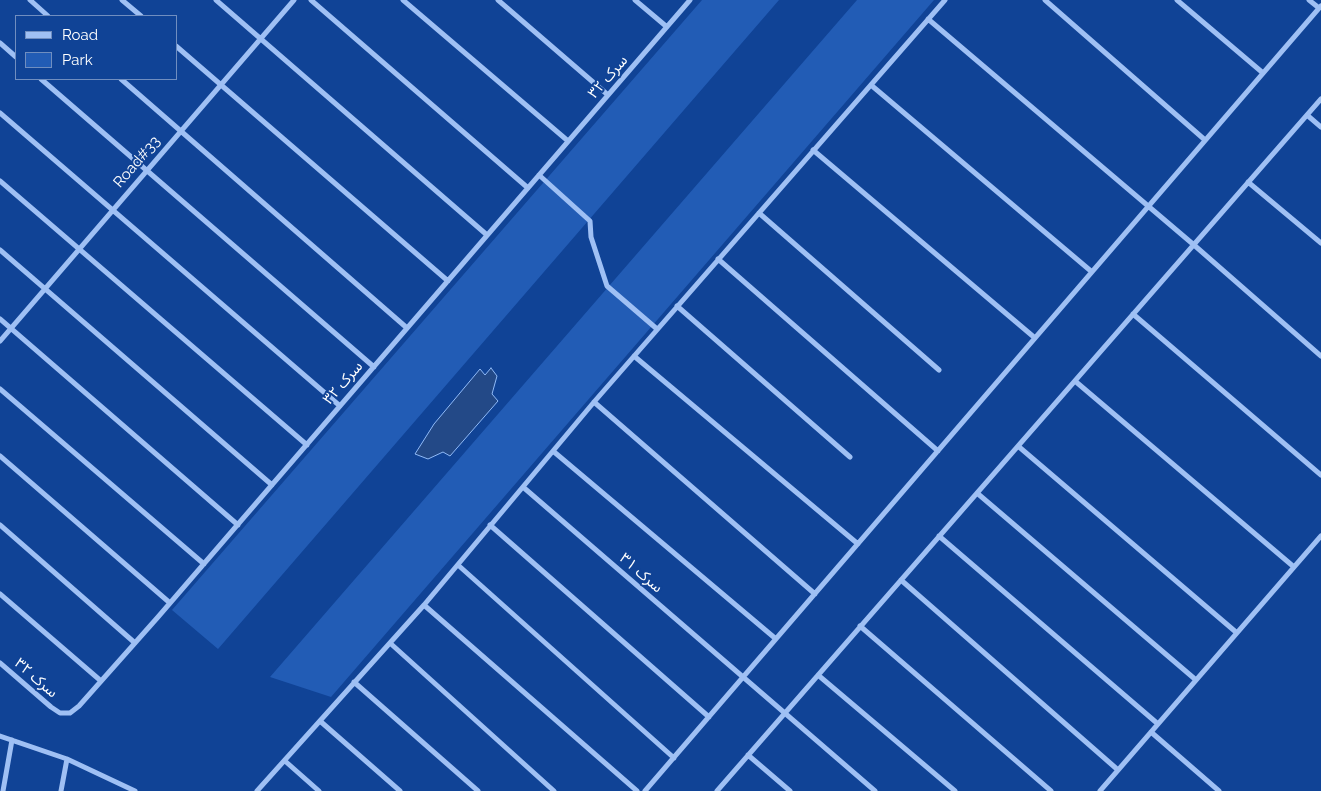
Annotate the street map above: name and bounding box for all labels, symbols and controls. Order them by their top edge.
legend [15,15,178,80]
text: Road [62,26,98,44]
text: Park [62,51,93,69]
street label: سرک ۳۲ [584,52,632,102]
street label: Road#33 [110,133,164,191]
street label: سرک ۳۲ [319,358,367,408]
street label: سرک ۳۱ [616,549,666,597]
street label: سرک ۳۲ [11,654,61,702]

